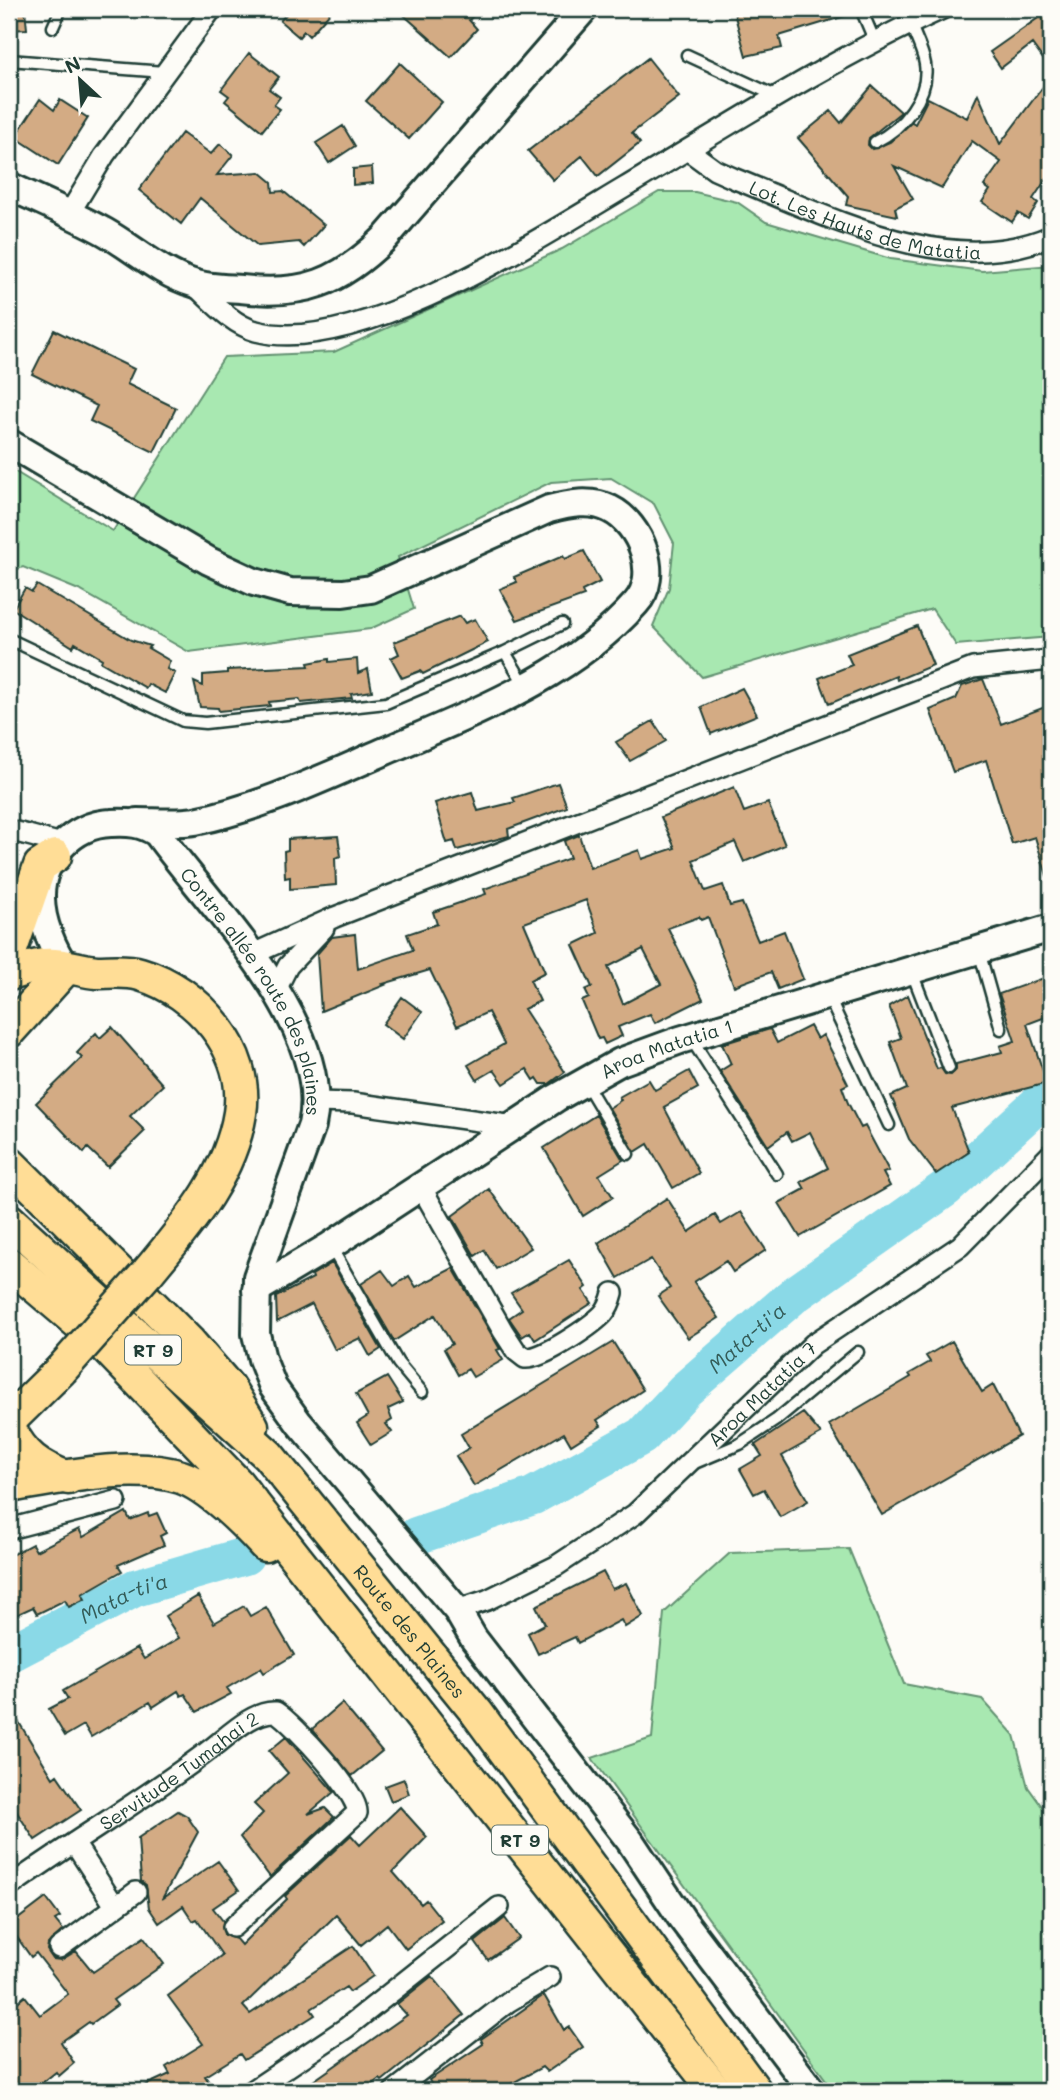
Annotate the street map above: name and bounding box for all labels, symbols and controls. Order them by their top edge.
north arrow [46,46,116,116]
text: N [60,50,84,79]
street label: Lot. Les Hauts de Matatia [746,174,981,264]
street label: Contre allée route des plaines [175,862,327,1117]
street label: Aroa Matatia 1 [595,1012,736,1083]
water label: Mata-ti'a [702,1296,791,1378]
street label: Aroa Matatia 7 [702,1335,821,1451]
road number: RT 9 [125,1336,181,1364]
street label: Route des Plaines [349,1559,472,1703]
water label: Mata-ti'a [74,1566,170,1628]
street label: Servitude Tumahai 2 [94,1705,262,1835]
road number: RT 9 [492,1826,548,1854]

